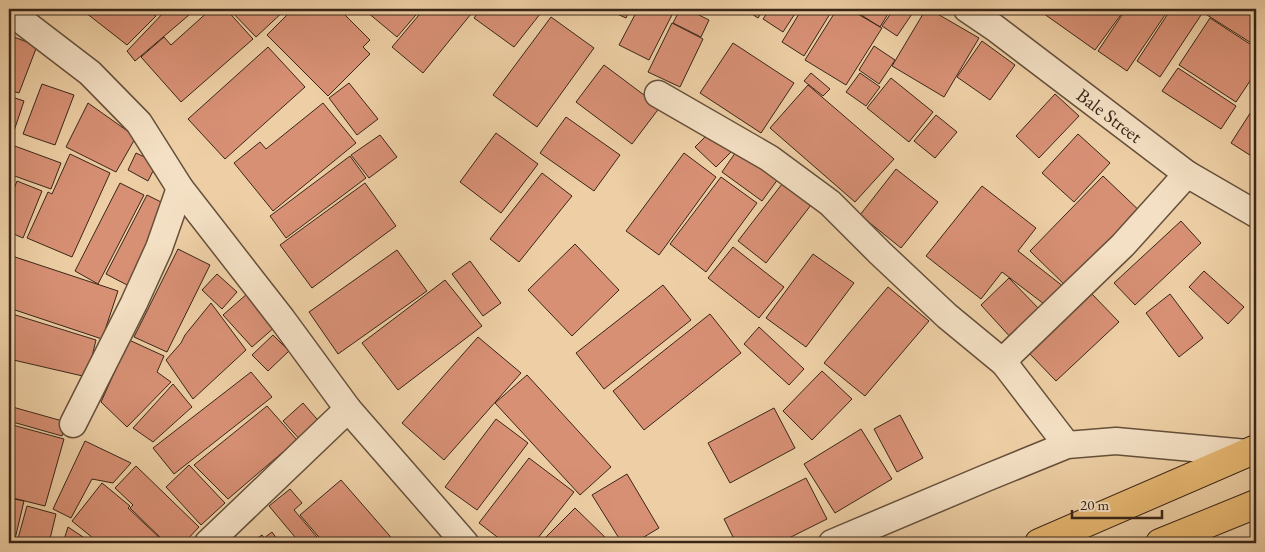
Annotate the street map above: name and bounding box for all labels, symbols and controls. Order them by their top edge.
street label: Bale Street [1072,82,1148,148]
scale bar [1072,487,1162,519]
text: 20 m [1080,495,1109,514]

